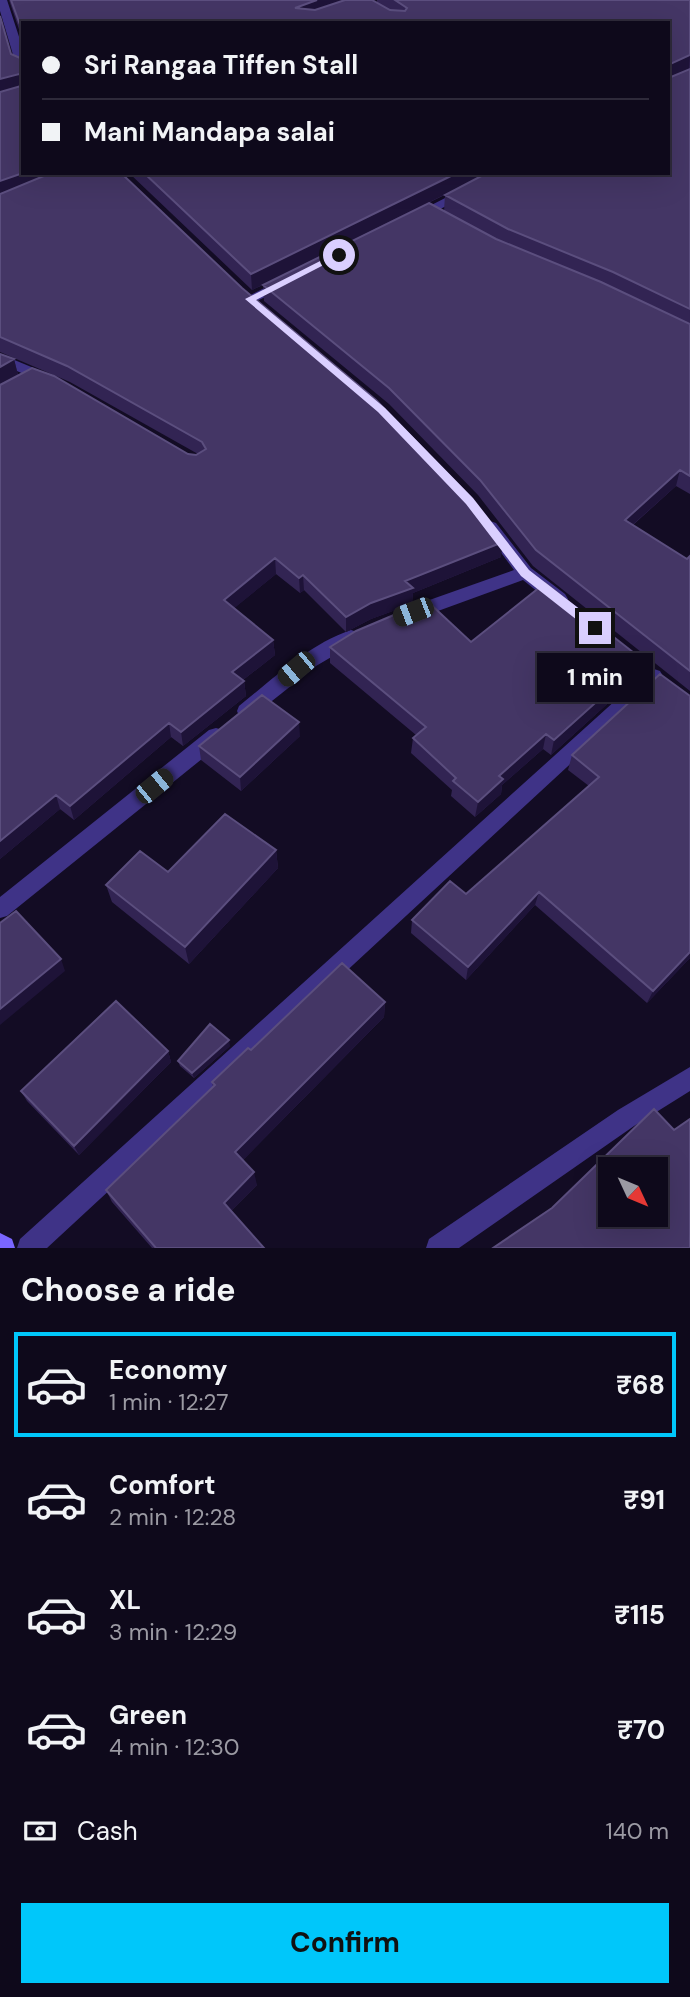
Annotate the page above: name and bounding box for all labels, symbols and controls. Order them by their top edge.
text: Sri Rangaa Tiffen Stall [84,48,358,82]
text: Mani Mandapa salai [84,115,335,149]
route start [323,239,355,271]
car [390,595,437,629]
route end [579,612,611,644]
car [274,647,319,691]
callout: 1 min [537,652,653,702]
text: 1 min [567,662,623,692]
car [132,765,177,807]
north arrow [598,1157,668,1227]
map controls [598,1157,668,1227]
text: Choose a ride [21,1269,236,1311]
icon: car [25,1353,88,1416]
text: Economy [109,1353,227,1387]
text: ₹68 [616,1368,665,1402]
text: 1 min · 12:27 [109,1387,229,1417]
icon: car [25,1468,88,1531]
text: Comfort [109,1468,215,1502]
text: ₹91 [623,1483,665,1517]
text: 2 min · 12:28 [109,1502,236,1532]
icon: car [25,1583,88,1646]
text: XL [109,1583,141,1617]
text: ₹115 [614,1598,665,1632]
text: 3 min · 12:29 [109,1617,237,1647]
icon: car [25,1698,88,1761]
text: Green [109,1698,187,1732]
text: ₹70 [617,1713,665,1747]
text: 4 min · 12:30 [109,1732,239,1762]
icon: cash [21,1812,59,1850]
text: Cash [77,1814,138,1848]
text: 140 m [606,1816,669,1846]
button: Confirm [21,1903,669,1983]

